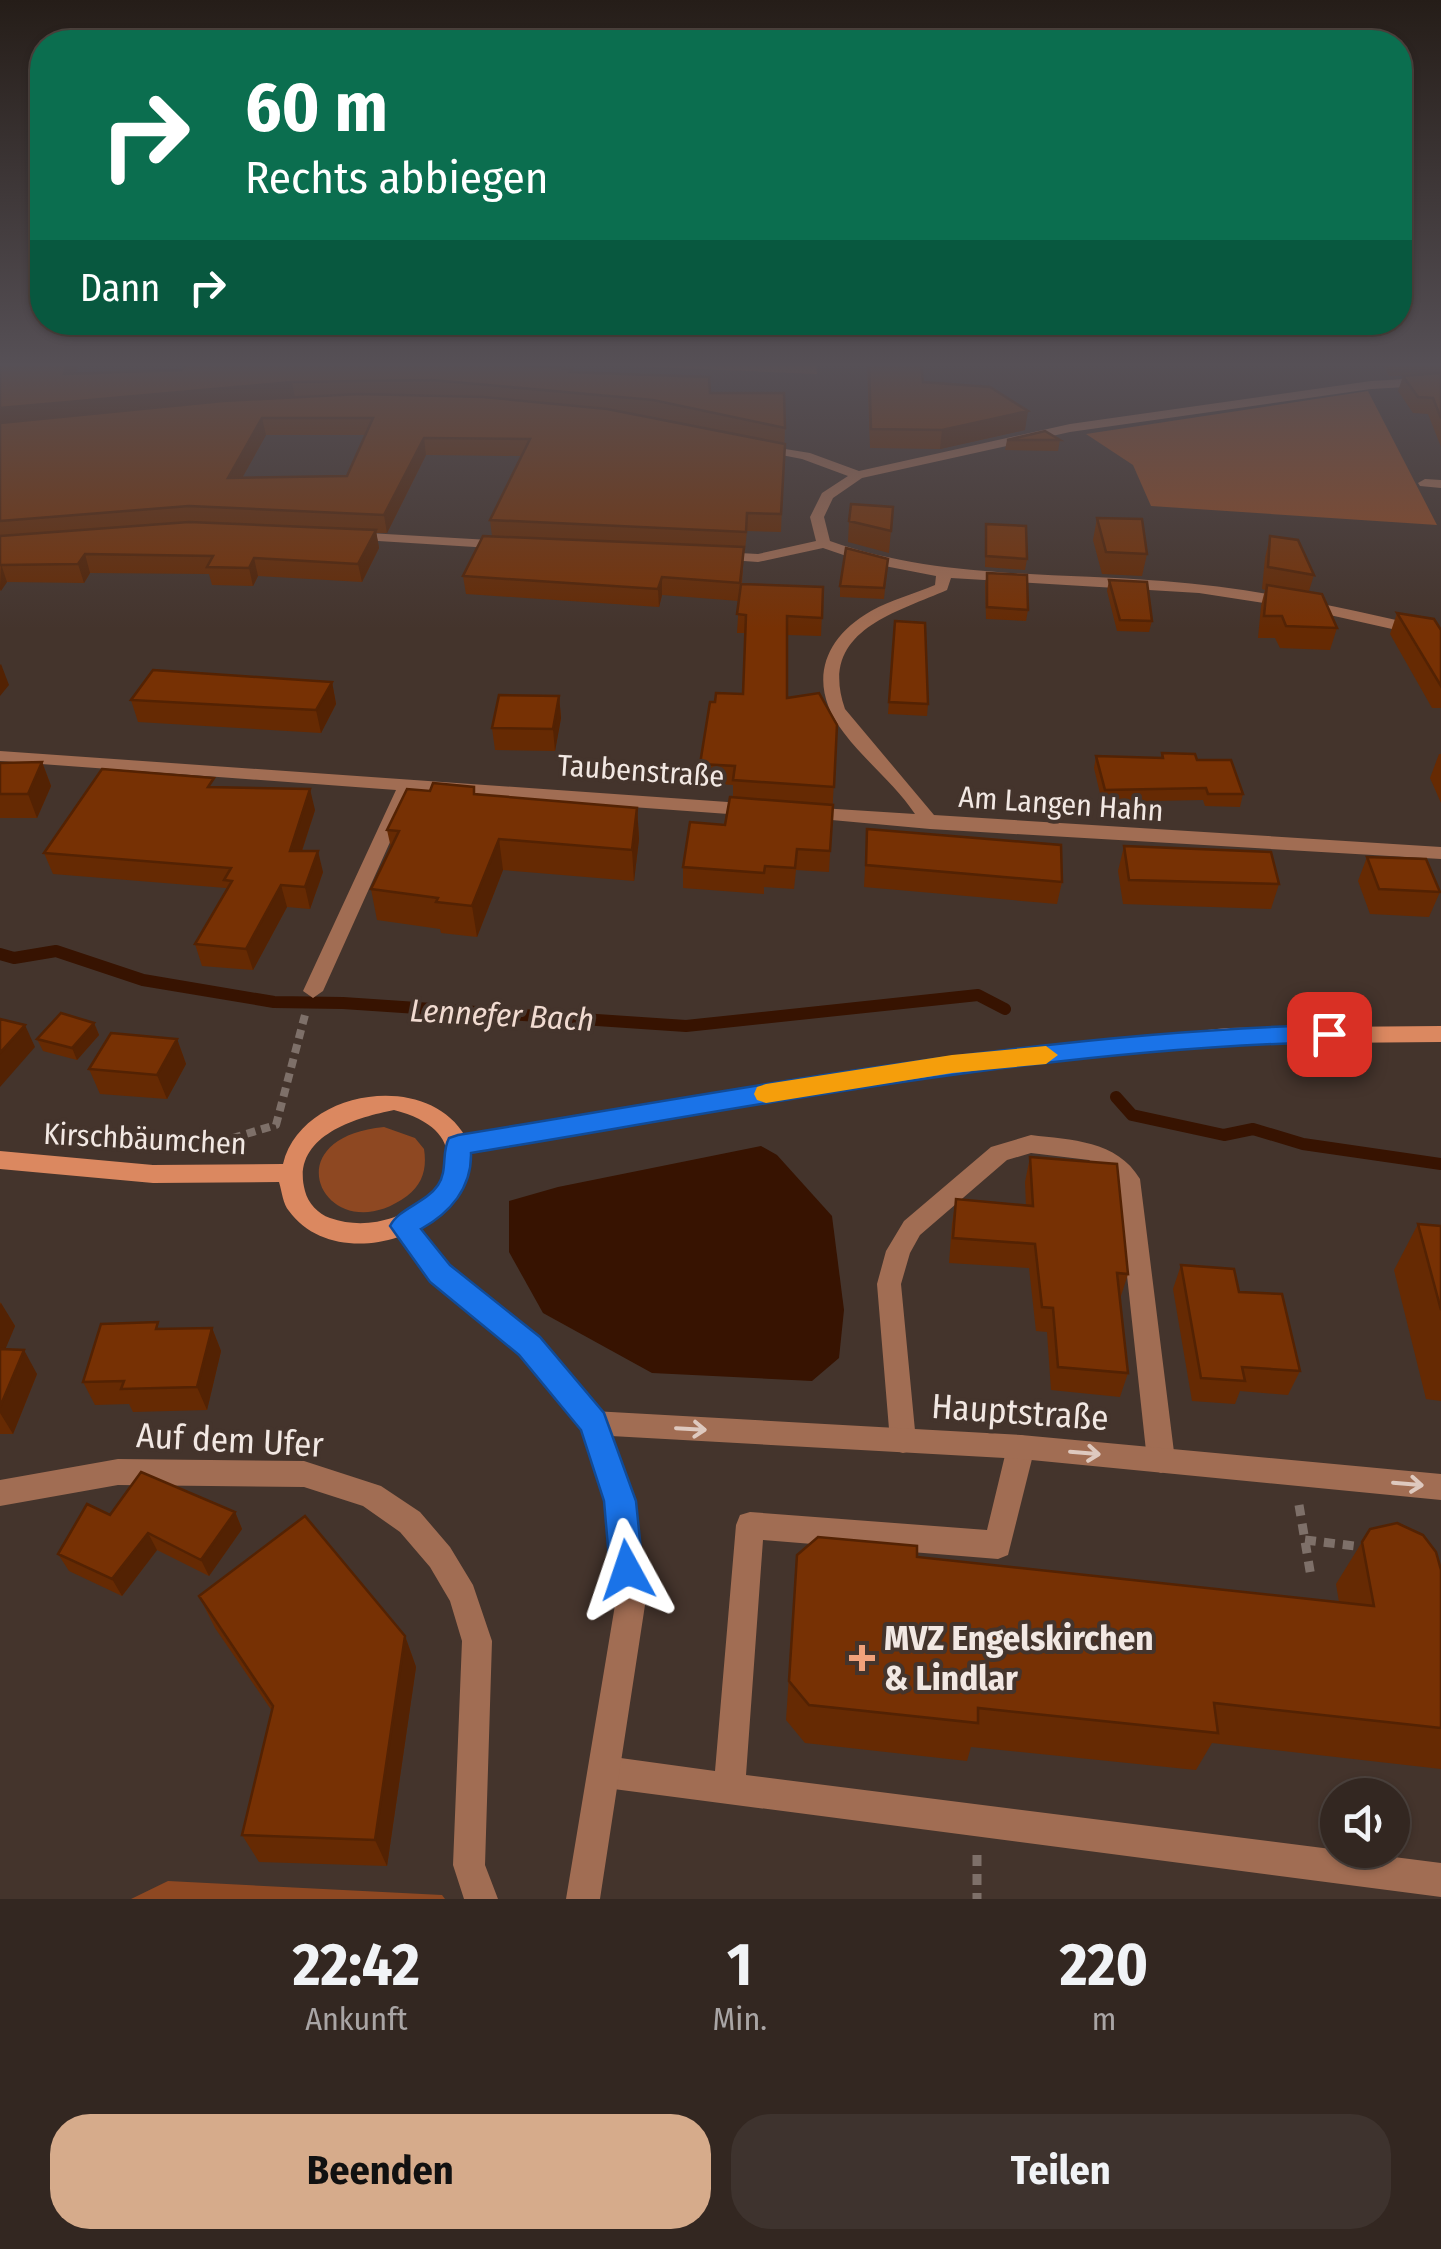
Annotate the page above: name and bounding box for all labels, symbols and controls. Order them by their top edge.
text: 60 m [245,66,388,150]
icon: right [80,70,210,200]
text: Rechts abbiegen [245,151,548,205]
icon: right [180,260,235,315]
text: Dann [80,265,160,311]
street label: Taubenstraße [556,747,726,795]
street label: Am Langen Hahn [957,779,1165,829]
water label: Lennefer Bach [409,991,595,1039]
pin [1287,992,1372,1077]
icon: arrive [1302,1007,1357,1062]
street label: Kirschbäumchen [43,1116,247,1162]
street label: Hauptstraße [930,1385,1110,1439]
street label: Auf dem Ufer [135,1414,325,1466]
one-way arrow [674,1420,706,1439]
one-way arrow [1068,1444,1100,1463]
one-way arrow [1392,1475,1424,1494]
position arrow [575,1518,679,1622]
place label: MVZ Engelskirchen & Lindlar [884,1617,1154,1699]
marker: MVZ Engelskirchen & Lindlar [849,1645,875,1671]
map controls [1320,1778,1410,1868]
button: sound [1320,1778,1410,1868]
text: 22:42 [293,1929,420,2001]
text: 1 [727,1929,752,2001]
text: 220 [1060,1929,1148,2001]
text: Ankunft [305,2000,407,2038]
text: Min. [713,2000,767,2038]
text: m [1092,2000,1116,2038]
button: Beenden [50,2114,711,2229]
button: Teilen [731,2114,1391,2229]

